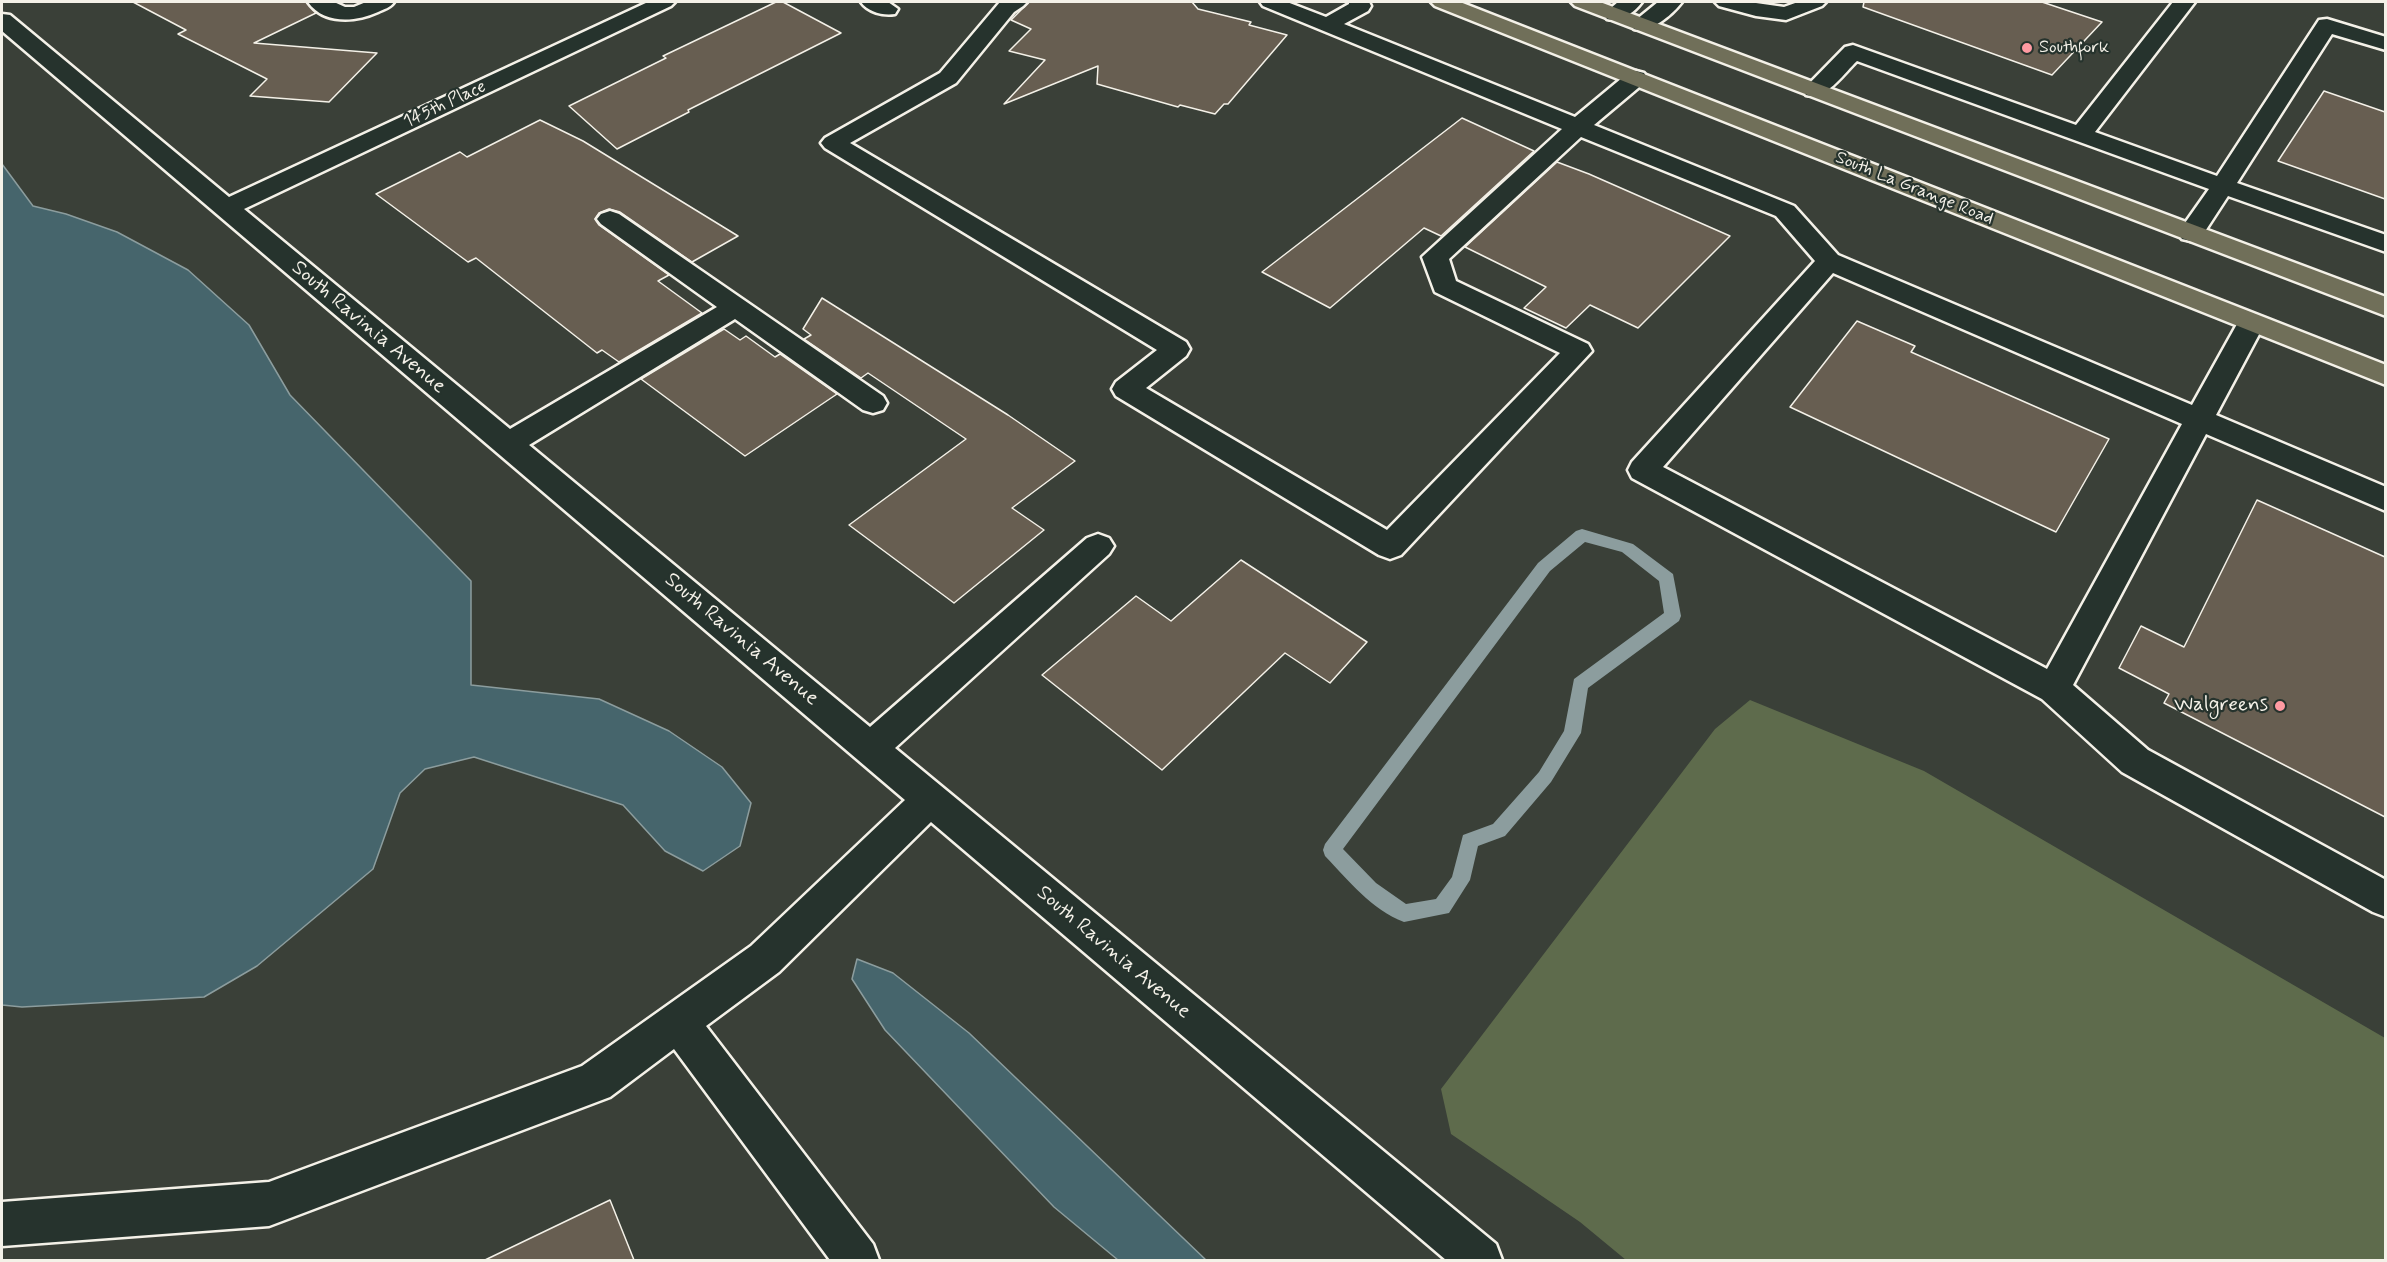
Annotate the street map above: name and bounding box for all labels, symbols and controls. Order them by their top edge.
place label: Southfork [2039,37,2109,59]
marker: Southfork [2020,41,2034,55]
street label: 145th Place [400,76,490,134]
street label: South La Grange Road [1832,147,1996,231]
street label: South Ravinia Avenue [286,256,450,400]
street label: South Ravinia Avenue [659,568,823,712]
place label: Walgreens [2174,693,2268,719]
marker: Walgreens [2273,699,2287,713]
street label: South Ravinia Avenue [1031,881,1195,1025]

